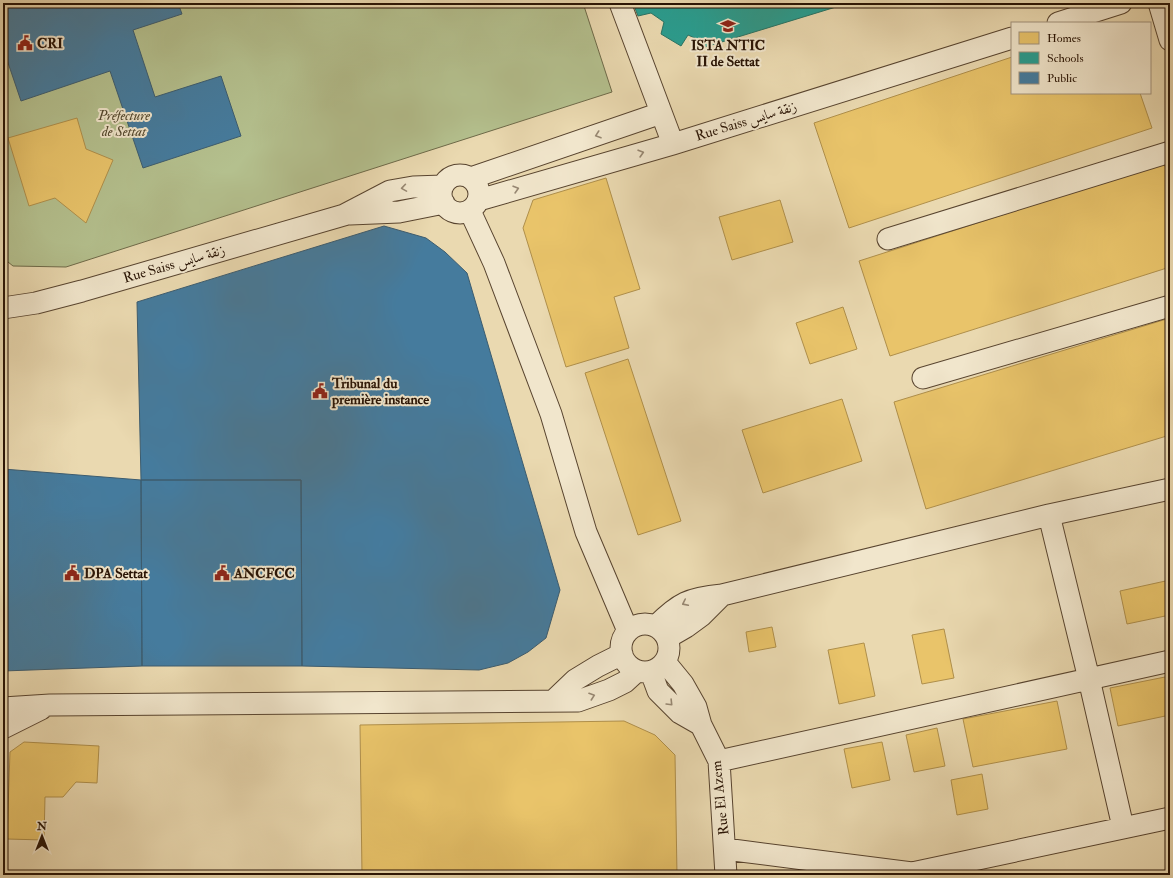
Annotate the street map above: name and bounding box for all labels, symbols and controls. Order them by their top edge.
school or university icon: ISTA NTIC II de Settat [719,17,737,35]
legend [1011,22,1151,94]
text: Homes [1047,31,1081,46]
public building icon: CRI [16,34,34,52]
place label: CRI [37,35,63,52]
place label: ISTA NTIC II de Settat [691,37,765,70]
text: Schools [1047,51,1084,66]
text: Public [1047,71,1077,86]
street label: Rue Saiss زنقة سايس [693,97,799,145]
park label: Préfecture de Settat [97,107,150,140]
one-way arrow [594,130,601,138]
one-way arrow [637,149,644,158]
one-way arrow [401,184,407,192]
one-way arrow [512,185,519,194]
street label: Rue Saiss زنقة سايس [121,241,227,288]
place label: Tribunal du première instance [331,375,429,409]
public building icon: Tribunal du première instance [311,382,329,400]
public building icon: DPA Settat [63,564,81,582]
public building icon: ANCFCC [213,564,231,582]
place label: DPA Settat [84,565,148,582]
place label: ANCFCC [233,565,295,582]
one-way arrow [682,598,690,606]
one-way arrow [588,693,595,701]
one-way arrow [665,698,673,706]
street label: Rue El Azem [708,760,732,836]
north arrow [22,816,62,856]
text: N [36,820,48,833]

